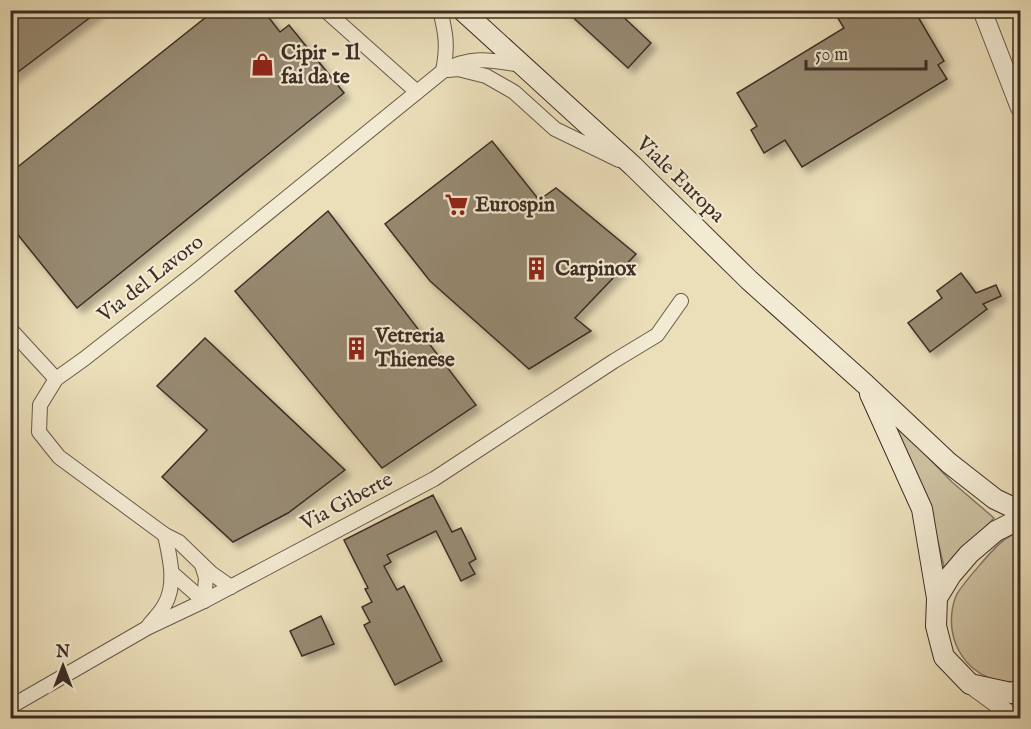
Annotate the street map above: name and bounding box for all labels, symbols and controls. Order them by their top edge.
scale bar [806,33,926,71]
place label: Cipir - Il fai da te [281,40,361,91]
text: 50 m [815,44,848,67]
shop icon: Cipir - Il fai da te [250,52,276,78]
street label: Viale Europa [629,130,731,230]
supermarket icon: Eurospin [444,192,470,218]
place label: Eurospin [475,192,555,219]
street label: Via del Lavoro [92,229,209,329]
building icon: Carpinox [524,256,550,282]
place label: Carpinox [555,256,637,283]
place label: Vetreria Thienese [374,323,455,374]
building icon: Vetreria Thienese [344,335,370,361]
street label: Via Giberte [295,466,398,538]
north arrow [33,636,93,696]
text: N [55,643,70,663]

